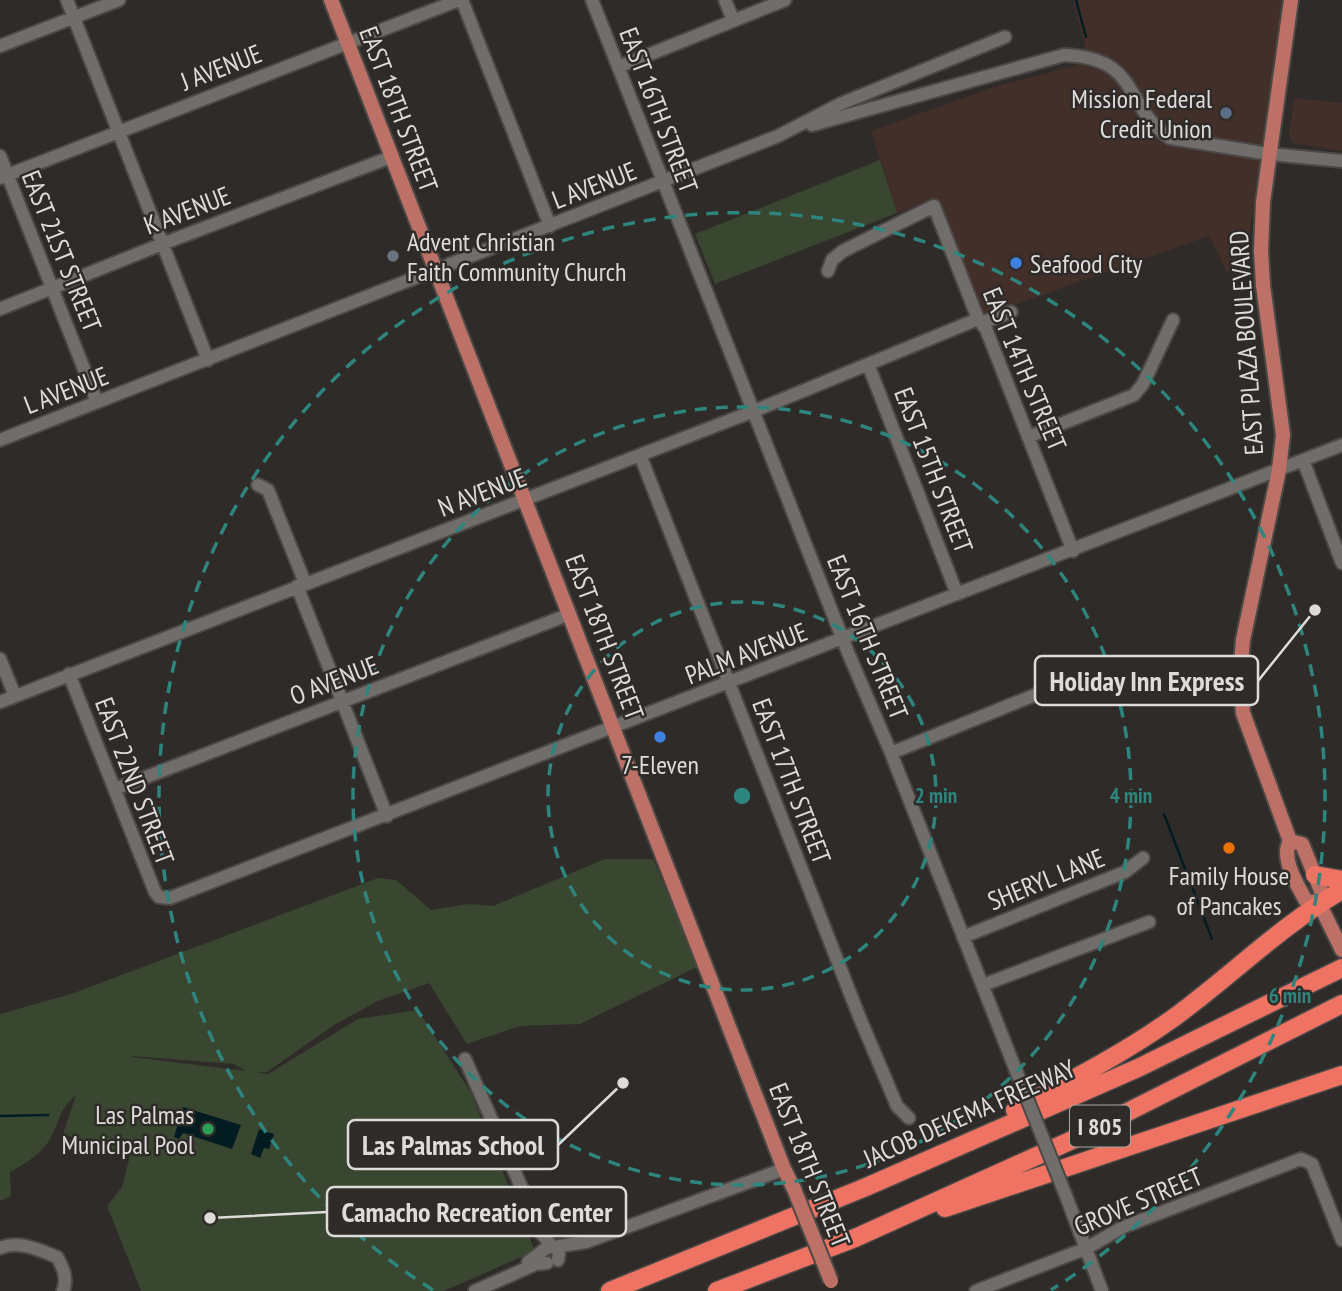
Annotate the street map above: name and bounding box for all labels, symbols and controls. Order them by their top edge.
street label: EAST 18TH STREET [352,22,446,197]
street label: EAST 16TH STREET [612,23,706,198]
street label: J AVENUE [175,36,266,98]
place label: Mission Federal Credit Union [1071,82,1212,145]
marker: Mission Federal Credit Union [1218,105,1234,121]
street label: L AVENUE [547,154,641,216]
street label: EAST 21ST STREET [15,166,109,337]
street label: K AVENUE [139,178,235,242]
place label: Advent Christian Faith Community Church [407,225,626,288]
street label: EAST PLAZA BOULEVARD [1222,230,1270,456]
place label: Seafood City [1030,247,1143,280]
marker: Advent Christian Faith Community Church [385,248,401,264]
marker: Seafood City [1008,255,1024,271]
street label: EAST 14TH STREET [976,282,1074,456]
street label: L AVENUE [19,359,113,421]
street label: EAST 15TH STREET [887,383,981,558]
street label: N AVENUE [433,460,531,524]
street label: EAST 18TH STREET [558,550,652,725]
street label: EAST 16TH STREET [820,550,916,724]
street label: PALM AVENUE [680,615,812,691]
street label: O AVENUE [285,648,383,712]
callout: Holiday Inn Express [1035,656,1258,705]
text: Holiday Inn Express [1050,662,1245,699]
street label: EAST 22ND STREET [88,693,182,870]
street label: EAST 17TH STREET [745,694,839,869]
marker: 7-Eleven [652,729,668,745]
place label: 7-Eleven [621,748,699,781]
text: 2 min [915,782,957,809]
text: 4 min [1110,782,1152,809]
centre of rings [730,784,754,808]
marker: Family House of Pancakes [1221,840,1237,856]
street label: SHERYL LANE [983,841,1109,917]
place label: Family House of Pancakes [1169,859,1289,922]
text: 6 min [1269,982,1311,1009]
street label: JACOB DEKEMA FREEWAY [857,1051,1080,1175]
street label: EAST 18TH STREET [762,1078,858,1252]
place label: Las Palmas Municipal Pool [61,1098,194,1161]
road number: I 805 [1070,1106,1130,1146]
callout: Las Palmas School [348,1120,558,1169]
marker: Las Palmas Municipal Pool [200,1121,216,1137]
text: Las Palmas School [362,1126,544,1163]
street label: GROVE STREET [1069,1159,1207,1243]
callout: Camacho Recreation Center [327,1187,626,1236]
text: Camacho Recreation Center [341,1193,613,1230]

